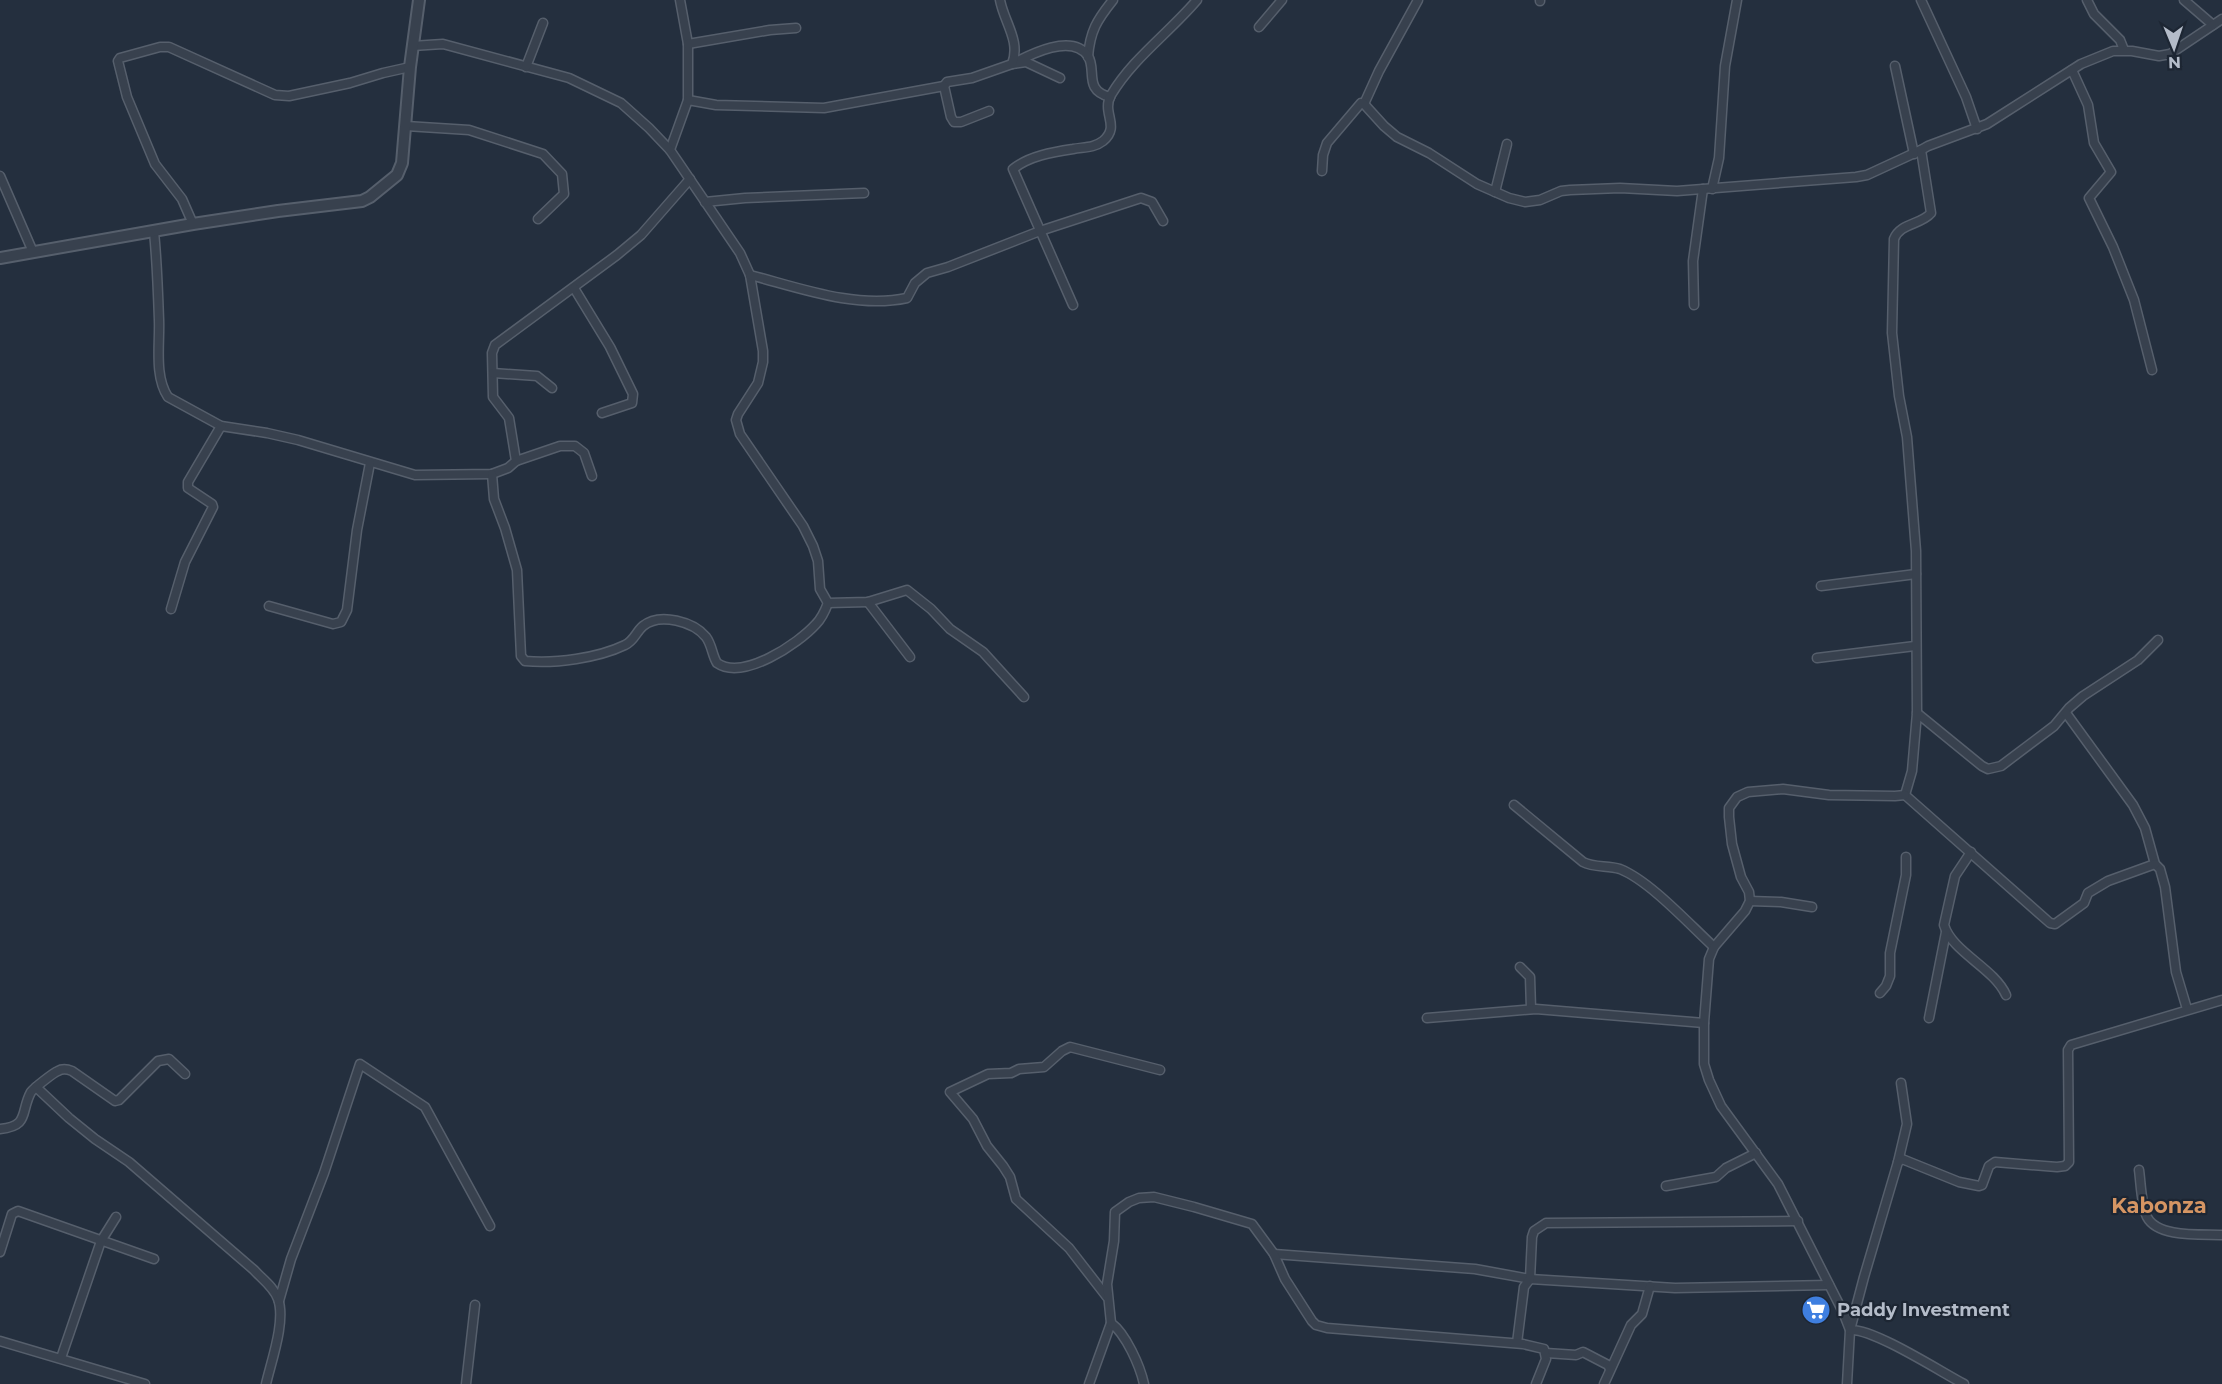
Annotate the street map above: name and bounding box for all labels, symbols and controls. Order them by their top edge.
north arrow [2144,18,2204,78]
text: N [2168,53,2181,72]
district label: Kabonza [2111,1193,2207,1218]
supermarket icon: Paddy Investment [1800,1294,1832,1326]
place label: Paddy Investment [1837,1299,2010,1321]

